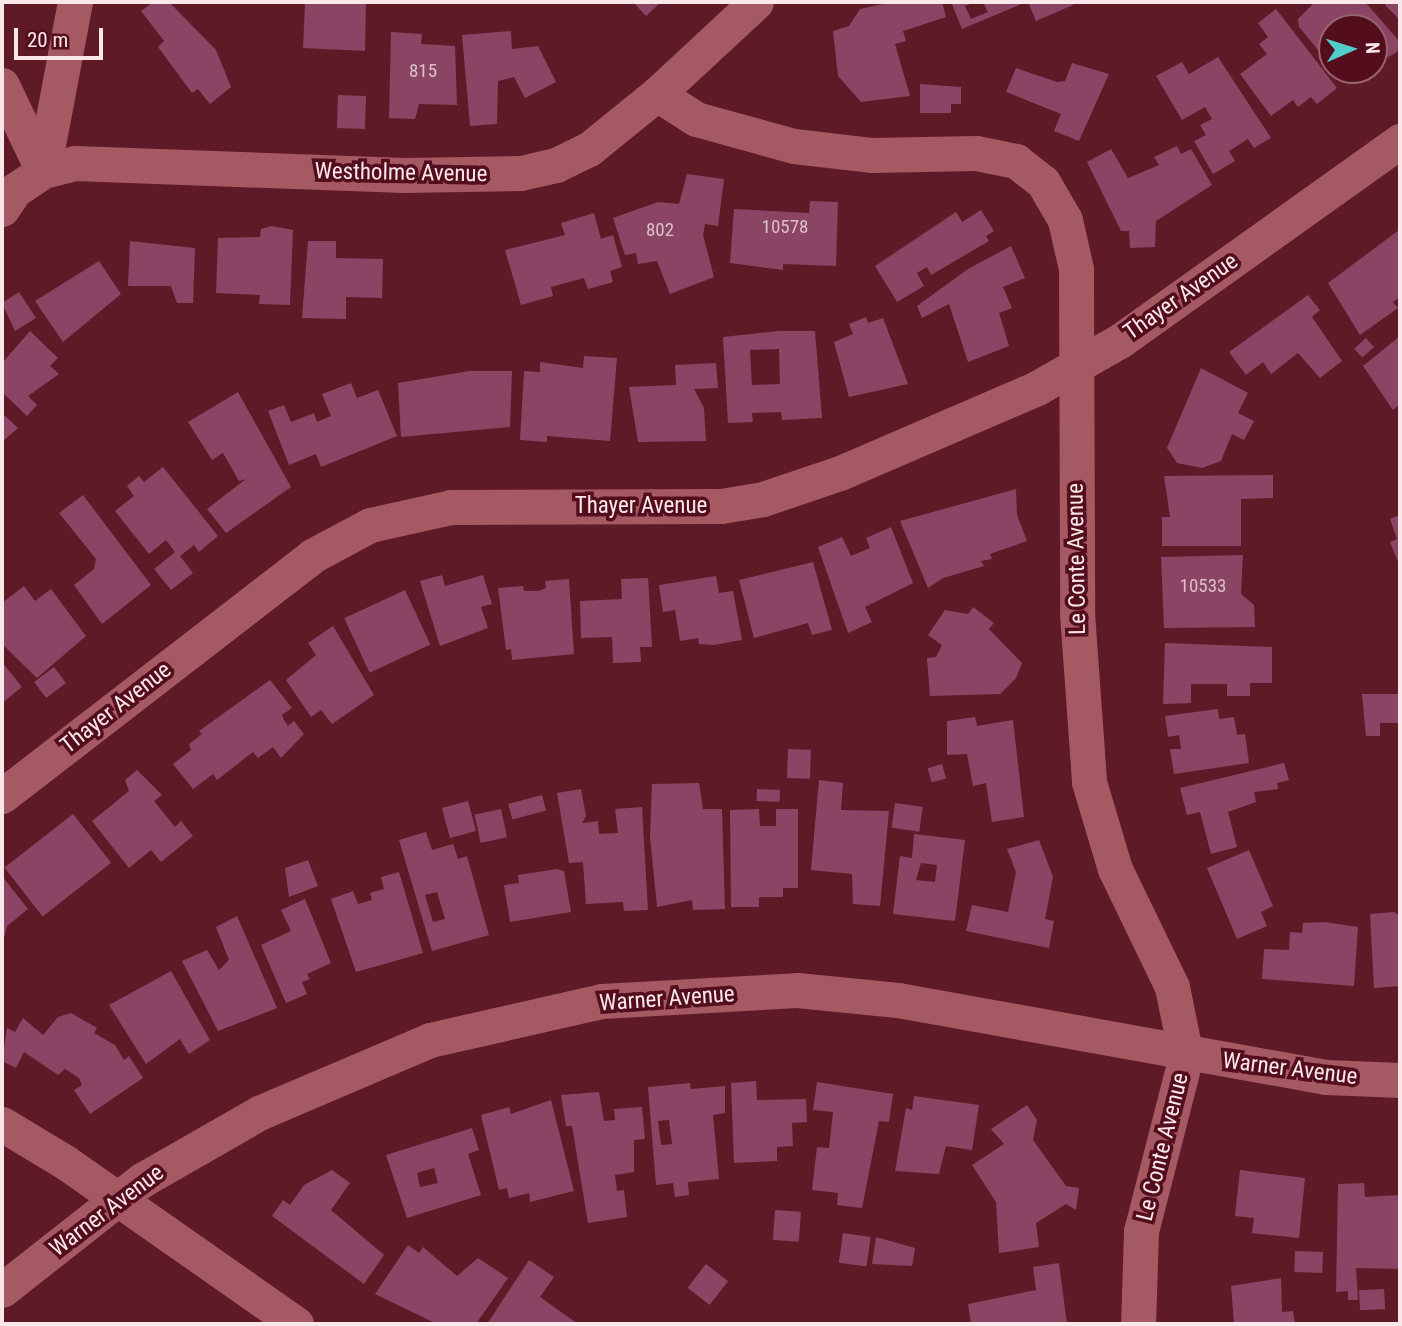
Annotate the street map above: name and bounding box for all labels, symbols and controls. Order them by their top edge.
scale bar [18,14,107,58]
north arrow [1318,14,1388,84]
text: 20 m [27,28,68,52]
text: N [1361,42,1384,54]
house number: 815 [409,60,437,82]
street label: Westholme Avenue [314,158,488,188]
house number: 10578 [762,216,808,238]
house number: 802 [646,219,674,241]
street label: Thayer Avenue [1119,248,1243,346]
street label: Le Conte Avenue [1062,483,1092,635]
street label: Thayer Avenue [575,492,707,520]
house number: 10533 [1180,575,1226,597]
street label: Thayer Avenue [55,656,177,760]
street label: Warner Avenue [598,981,736,1017]
street label: Warner Avenue [1221,1047,1359,1091]
street label: Le Conte Avenue [1131,1070,1195,1224]
street label: Warner Avenue [45,1159,169,1263]

